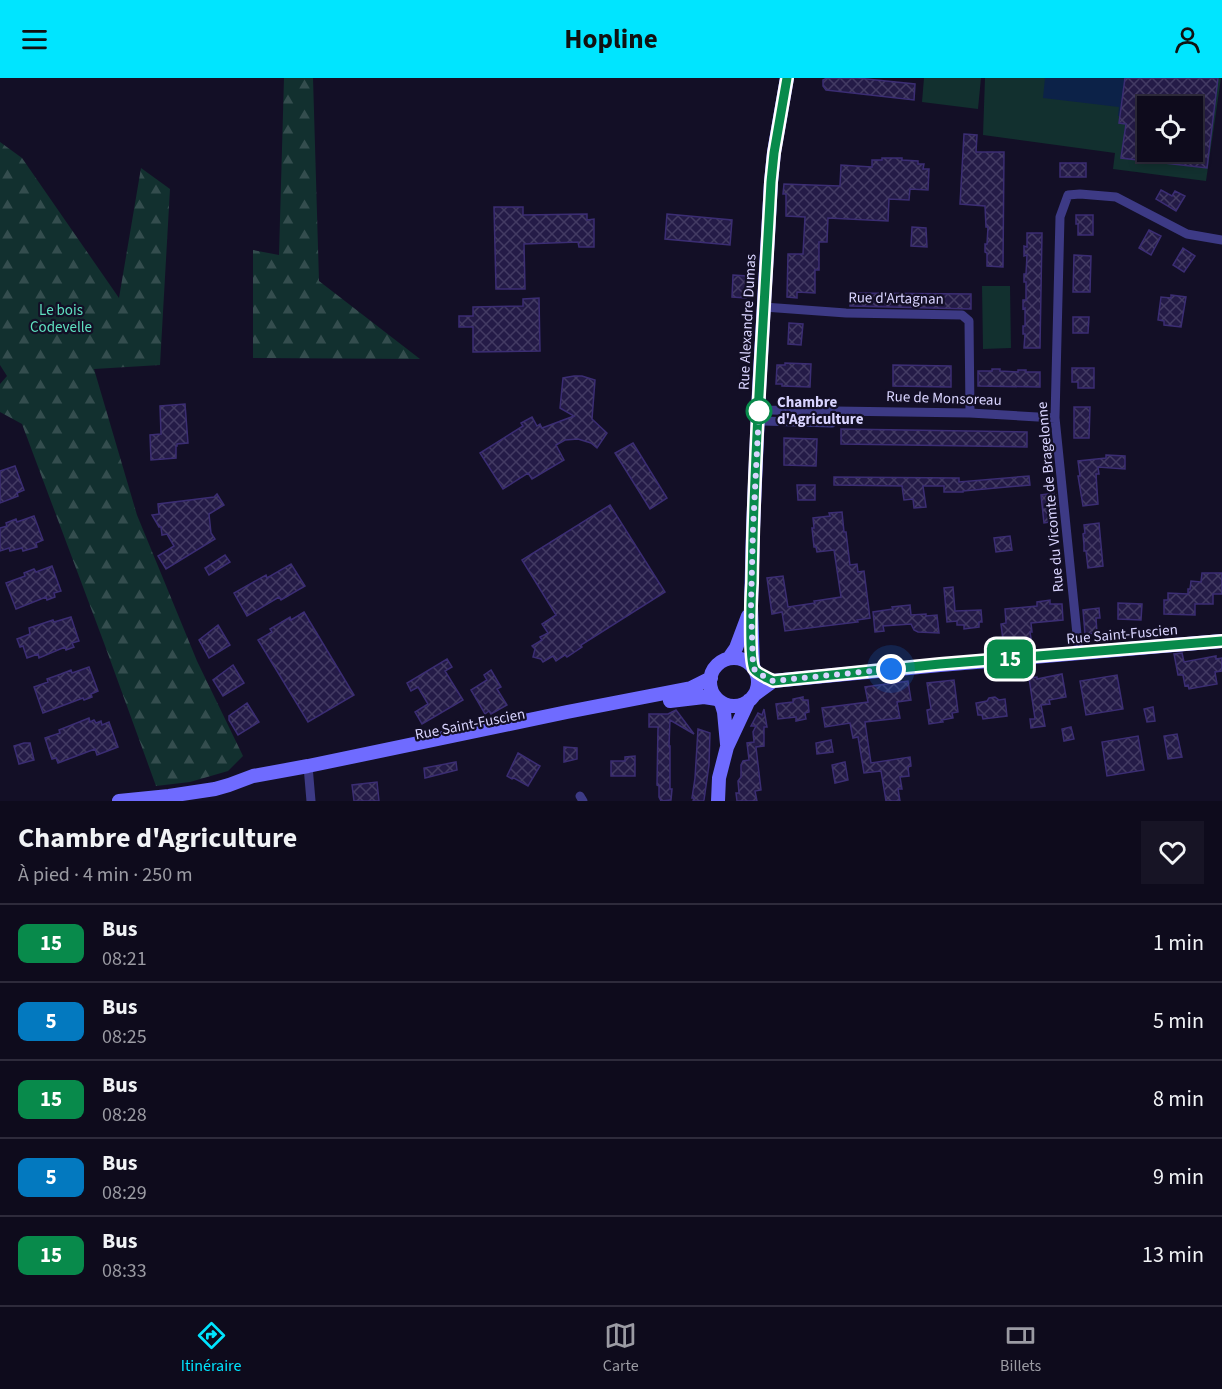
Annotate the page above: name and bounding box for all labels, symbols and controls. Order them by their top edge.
text: Hopline [564,20,658,59]
icon: menu [18,23,51,56]
icon: person [1171,23,1204,56]
map controls [1137,96,1203,162]
button: locate [1137,96,1203,162]
street label: Rue Alexandre Dumas [733,253,762,391]
street label: Rue d'Artagnan [848,287,944,310]
park label: Le bois Codevelle [30,300,92,338]
street label: Rue de Monsoreau [886,386,1002,411]
place label: Chambre d'Agriculture [777,392,864,430]
marker: Chambre d'Agriculture [746,398,772,424]
street label: Rue du Vicomte de Bragelonne [1032,401,1069,593]
street label: Rue Saint-Fuscien [1065,619,1179,650]
line badge: 15 [983,640,1037,678]
text: 15 [999,644,1021,674]
your location [876,654,906,684]
street label: Rue Saint-Fuscien [413,704,527,745]
text: Chambre d'Agriculture [18,818,297,858]
button: heart [1141,821,1204,884]
text: À pied · 4 min · 250 m [18,861,193,889]
text: Bus [102,913,138,945]
text: 1 min [1153,927,1204,959]
text: 15 [40,928,62,958]
text: 08:21 [102,945,147,973]
text: Bus [102,991,138,1023]
text: 5 min [1153,1005,1204,1037]
text: 5 [45,1006,57,1036]
text: 08:25 [102,1023,147,1051]
text: Bus [102,1069,138,1101]
text: 8 min [1153,1083,1204,1115]
text: 15 [40,1084,62,1114]
text: 08:28 [102,1101,147,1129]
text: Bus [102,1147,138,1179]
text: 9 min [1153,1161,1204,1193]
text: 5 [45,1162,57,1192]
text: 08:29 [102,1179,147,1207]
text: Bus [102,1225,138,1257]
text: 13 min [1142,1239,1204,1271]
text: 15 [40,1240,62,1270]
text: 08:33 [102,1257,147,1285]
tab: Itinéraire [181,1319,241,1377]
tab: Carte [603,1319,639,1377]
tab: Billets [1000,1319,1041,1377]

